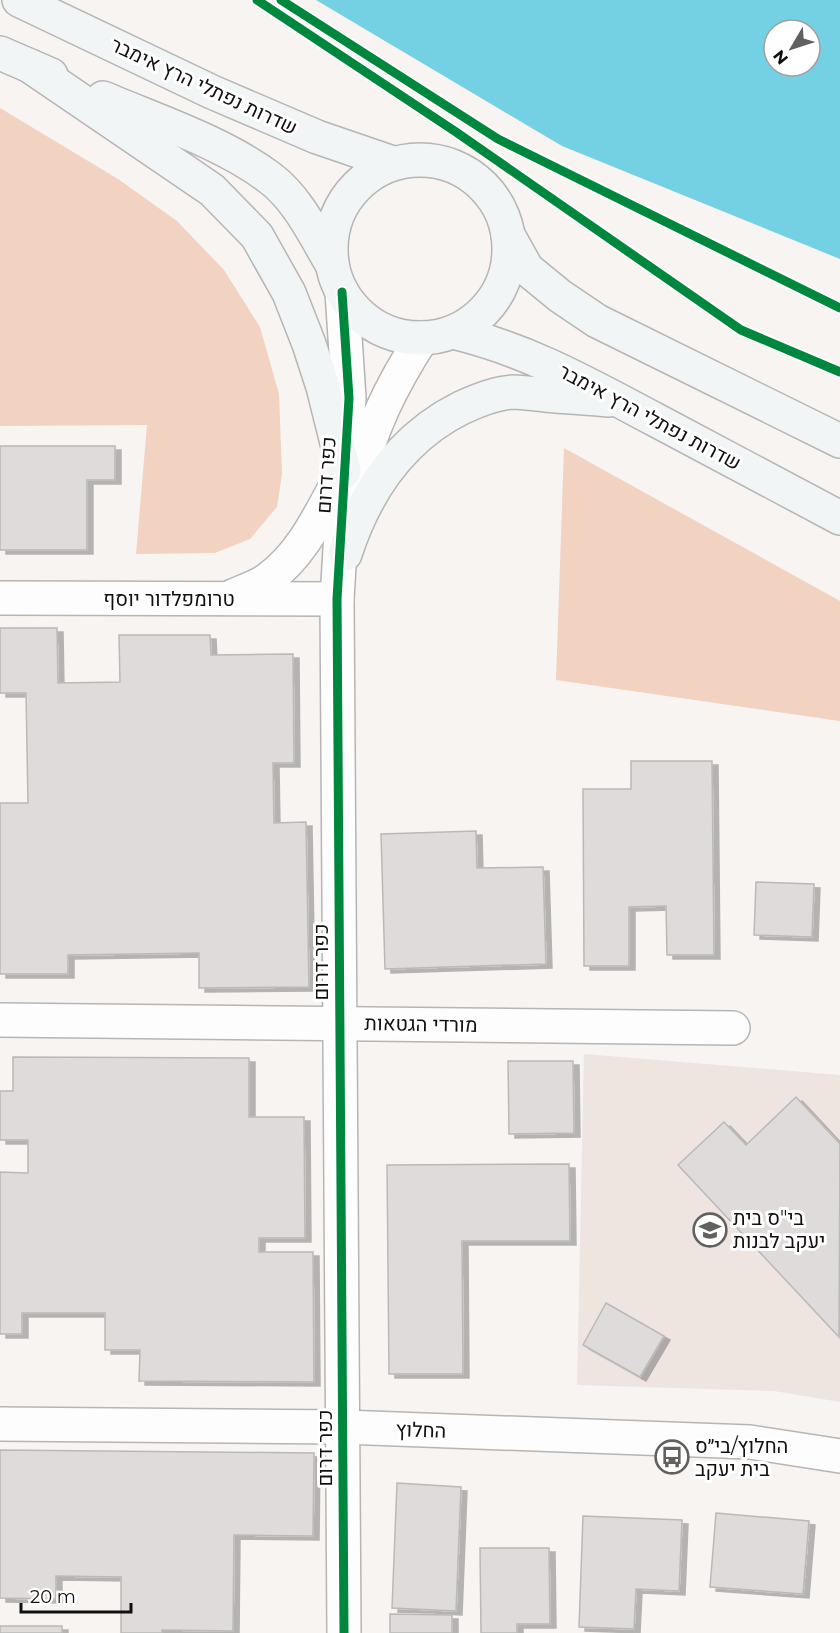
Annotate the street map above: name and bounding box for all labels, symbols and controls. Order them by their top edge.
north arrow [762,18,822,78]
street label: שדרות נפתלי הרץ אימבר [107,32,301,140]
text: N [769,46,792,68]
street label: שדרות נפתלי הרץ אימבר [555,359,745,475]
street label: כפר דרום [311,436,341,514]
street label: טרומפלדור יוסף [103,587,235,611]
street label: כפר דרום [309,923,333,1001]
street label: מורדי הגטאות [364,1011,478,1037]
place label: בי"ס בית יעקב לבנות [733,1206,825,1253]
school or university icon: בי"ס בית יעקב לבנות [692,1212,728,1248]
street label: כפר דרום [313,1409,337,1487]
street label: החלוץ [395,1417,447,1443]
place label: החלוץ/בי״ס בית יעקב [695,1434,788,1481]
bus stop icon: החלוץ/בי״ס בית יעקב [654,1439,690,1475]
scale bar [21,1576,130,1614]
text: 20 m [30,1586,76,1608]

